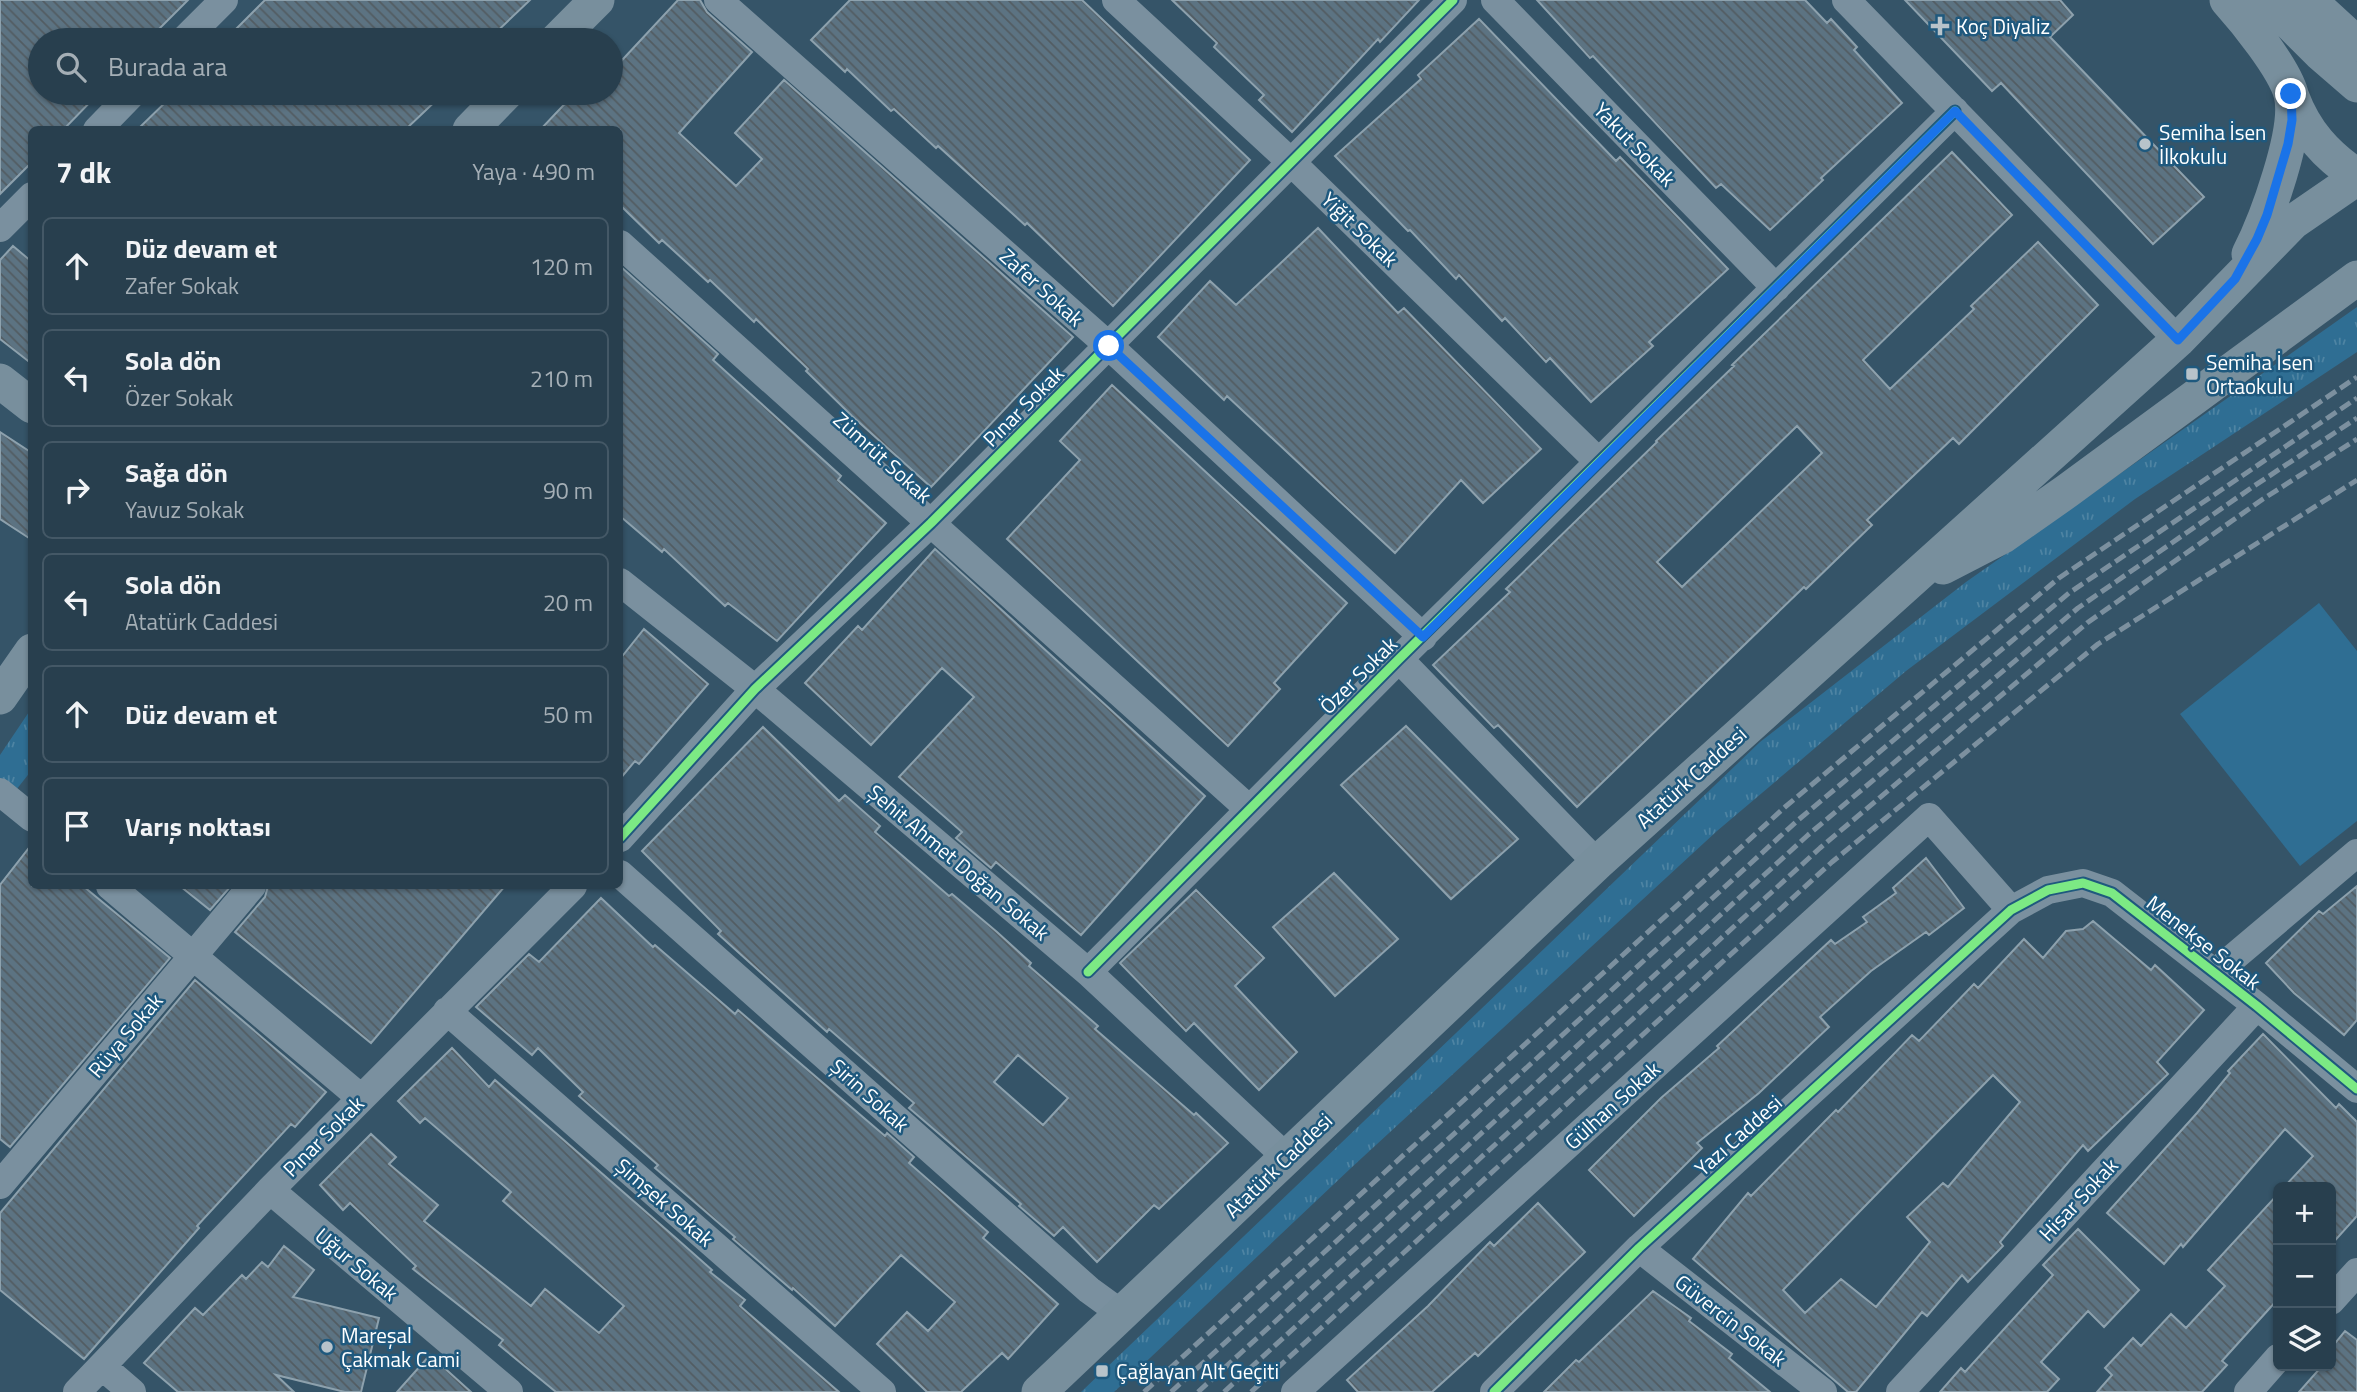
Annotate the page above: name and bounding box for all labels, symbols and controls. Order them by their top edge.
place label: Koç Diyaliz [1956,10,2050,42]
marker: Koç Diyaliz [1930,16,1950,36]
search box [28,28,623,105]
text: Burada ara [108,47,227,86]
icon: search [52,48,90,86]
route end [2275,78,2306,109]
street label: Yakut Sokak [1586,95,1684,193]
place label: Semiha İsen İlkokulu [2159,116,2266,172]
marker: Semiha İsen İlkokulu [2137,136,2153,152]
text: 7 dk [56,149,111,195]
text: Yaya · 490 m [472,154,595,189]
street label: Yiğit Sokak [1314,184,1406,274]
text: Düz devam et [125,229,277,268]
street label: Zafer Sokak [993,240,1091,334]
icon: ahead [58,247,96,285]
text: 120 m [530,249,593,284]
text: Zafer Sokak [125,268,239,303]
route start [1093,330,1124,361]
text: Sola dön [125,341,222,380]
place label: Semiha İsen Ortaokulu [2206,346,2313,402]
street label: Pınar Sokak [975,358,1071,454]
icon: left [58,359,96,397]
text: 210 m [530,361,593,396]
marker: Semiha İsen Ortaokulu [2184,366,2200,382]
text: Özer Sokak [125,380,233,415]
street label: Zümrüt Sokak [827,404,939,510]
text: Sağa dön [125,453,228,492]
icon: right [58,471,96,509]
text: 90 m [543,473,593,508]
text: Yavuz Sokak [125,492,244,527]
text: Sola dön [125,565,222,604]
icon: left [58,583,96,621]
text: 20 m [543,585,593,620]
text: Atatürk Caddesi [125,604,278,639]
street label: Özer Sokak [1312,629,1404,721]
icon: ahead [58,695,96,733]
text: Düz devam et [125,695,277,734]
text: 50 m [543,697,593,732]
street label: Atatürk Caddesi [1628,718,1754,836]
street label: Şehit Ahmet Doğan Sokak [861,776,1057,948]
icon: arrive [58,807,96,845]
text: Varış noktası [125,807,271,846]
street label: Menekşe Sokak [2140,887,2268,997]
street label: Rüya Sokak [80,986,170,1084]
street label: Şirin Sokak [823,1051,917,1139]
street label: Gülhan Sokak [1557,1053,1667,1157]
street label: Yazı Caddesi [1687,1087,1789,1183]
street label: Pınar Sokak [275,1088,371,1184]
street label: Atatürk Caddesi [1217,1105,1339,1225]
street label: Şimşek Sokak [609,1150,721,1254]
street label: Hisar Sokak [2031,1150,2125,1248]
map controls [2273,1182,2336,1371]
button: + [2273,1182,2336,1245]
street label: Uğur Sokak [308,1220,406,1308]
button: − [2273,1245,2336,1308]
street label: Güvercin Sokak [1668,1266,1794,1374]
button: layers [2273,1308,2336,1371]
place label: Mareşal Çakmak Cami [341,1319,460,1375]
marker: Mareşal Çakmak Cami [319,1339,335,1355]
place label: Çağlayan Alt Geçiti [1116,1355,1279,1387]
marker: Çağlayan Alt Geçiti [1094,1363,1110,1379]

